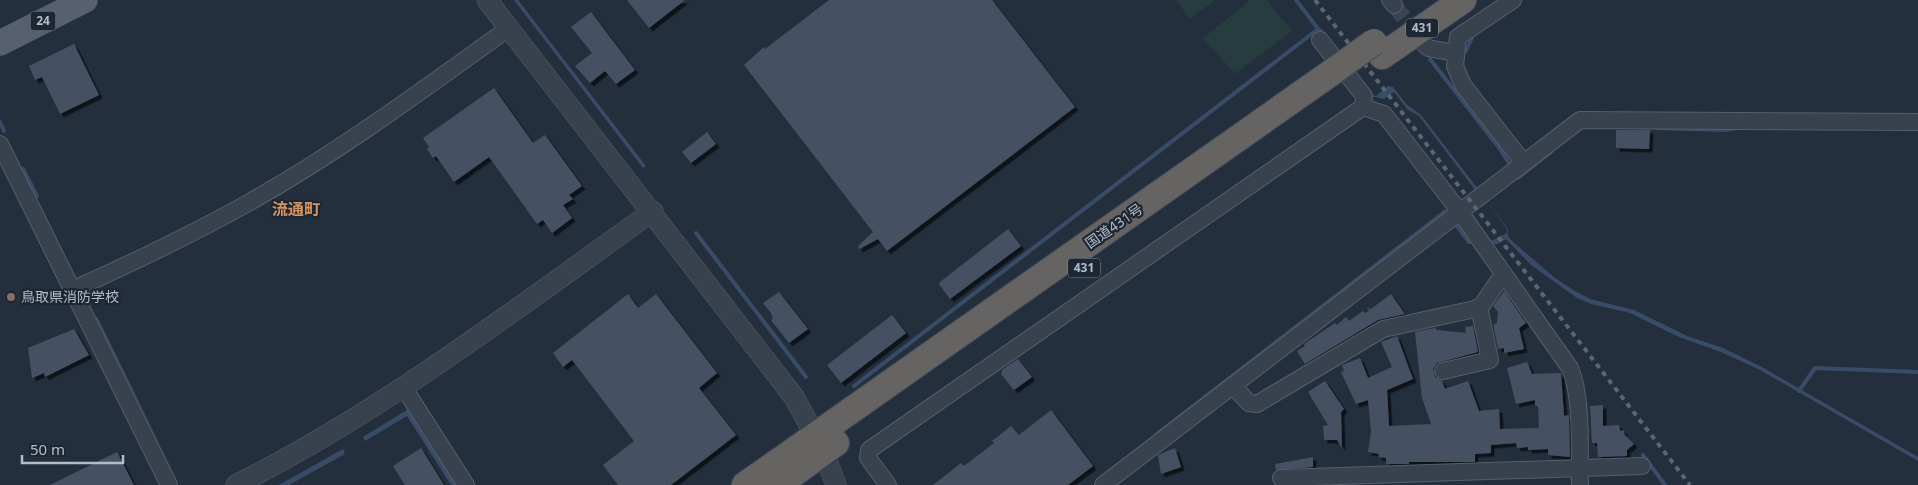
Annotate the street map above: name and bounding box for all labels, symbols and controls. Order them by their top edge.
road number: 24 [30,12,56,30]
road number: 431 [1406,18,1438,38]
district label: 流通町 [272,198,320,220]
street label: 国道431号 [1081,199,1146,252]
road number: 431 [1068,258,1100,278]
place label: 鳥取県消防学校 [21,287,119,306]
marker: 鳥取県消防学校 [5,291,17,303]
scale bar [22,432,124,464]
text: 50 m [30,439,65,459]

